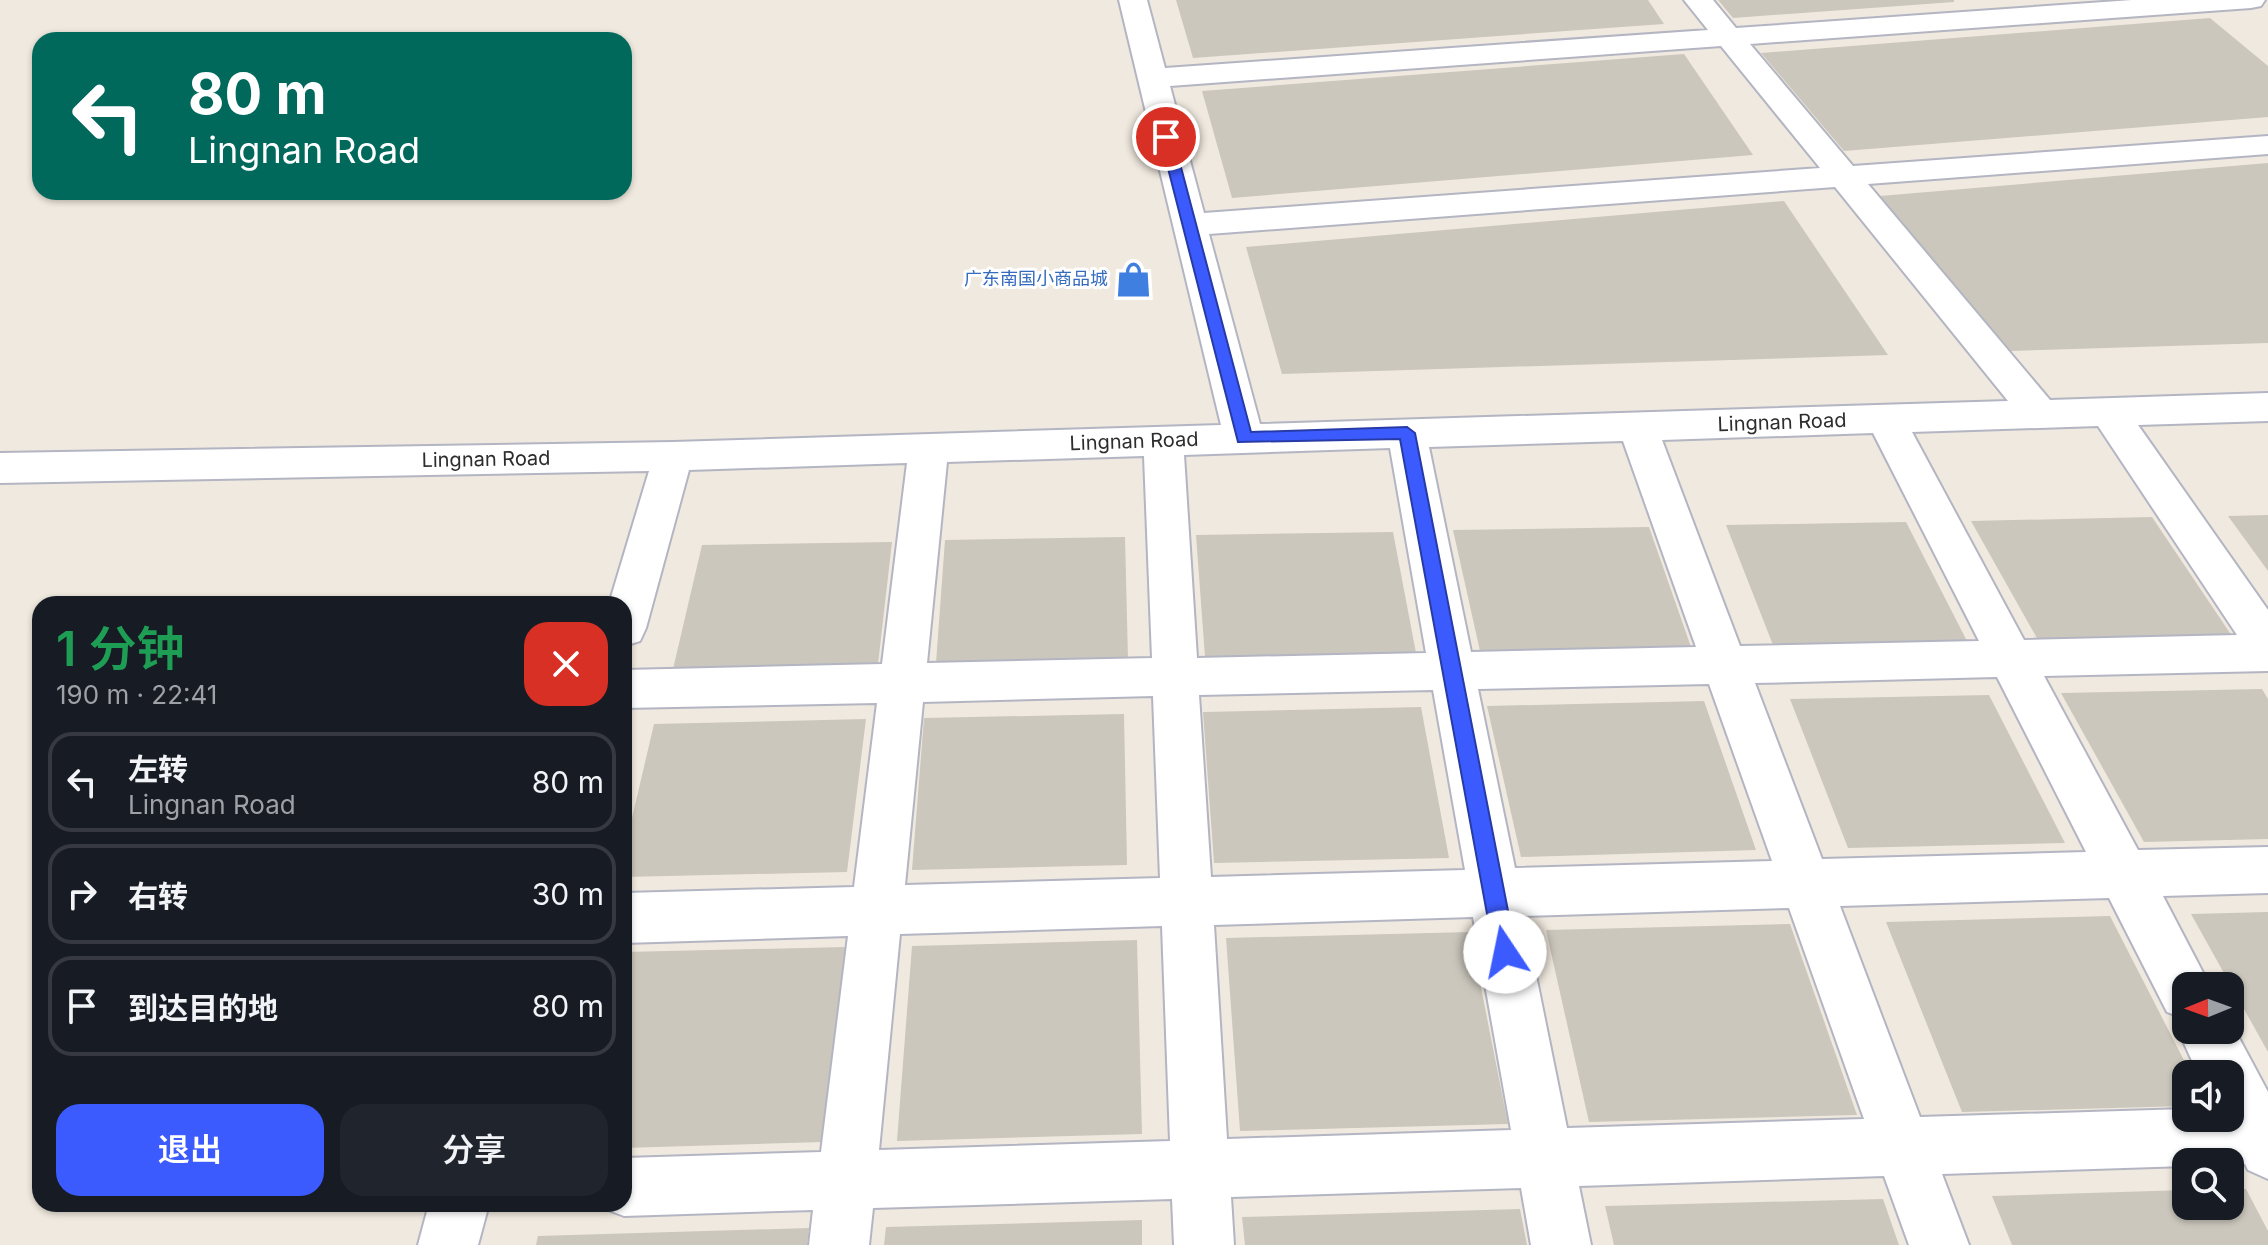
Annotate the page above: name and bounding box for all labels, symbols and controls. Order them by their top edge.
text: 80 m [188,60,327,128]
icon: left [56,64,160,168]
pin [1132,103,1200,171]
icon: arrive [1144,115,1188,159]
text: Lingnan Road [188,128,420,172]
shop icon: 广东南国小商品城 [1115,260,1153,298]
place label: 广东南国小商品城 [964,268,1108,289]
street label: Lingnan Road [1717,408,1847,436]
street label: Lingnan Road [1069,427,1199,455]
street label: Lingnan Road [421,446,551,472]
text: 1 分钟 [56,619,184,678]
button: close [524,622,608,706]
text: 190 m · 22:41 [56,679,217,710]
text: 左转 [128,751,188,787]
icon: left [60,760,104,804]
text: 80 m [532,764,604,800]
text: Lingnan Road [128,789,296,820]
icon: right [60,872,104,916]
text: 30 m [532,876,604,912]
text: 右转 [128,878,188,914]
position arrow [1463,910,1547,994]
north arrow [2172,972,2244,1044]
map controls [2172,972,2244,1220]
icon: arrive [60,984,104,1028]
text: 80 m [532,988,604,1024]
text: 到达目的地 [128,990,278,1026]
button: sound [2172,1060,2244,1132]
button: 退出 [56,1104,324,1196]
button: 分享 [340,1104,608,1196]
button: search [2172,1148,2244,1220]

